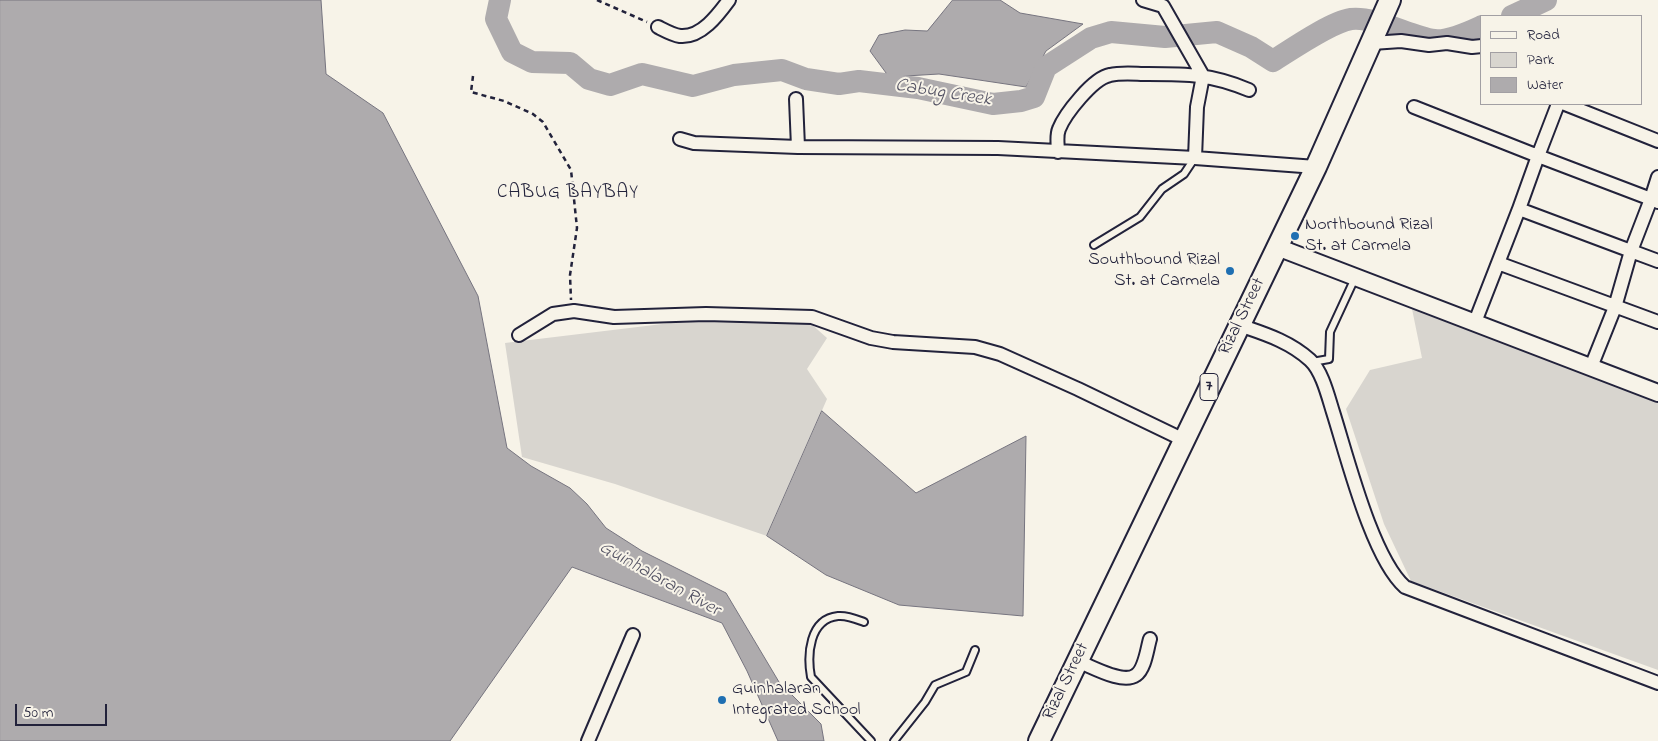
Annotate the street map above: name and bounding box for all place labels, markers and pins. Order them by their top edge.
place label: Northbound Rizal St. at Carmela [1305,215,1433,258]
marker: Northbound Rizal St. at Carmela [1289,230,1301,242]
place label: Southbound Rizal St. at Carmela [1088,250,1220,292]
marker: Southbound Rizal St. at Carmela [1224,265,1236,277]
place label: Guinhalaran Integrated School [732,679,861,722]
marker: Guinhalaran Integrated School [716,694,728,706]

